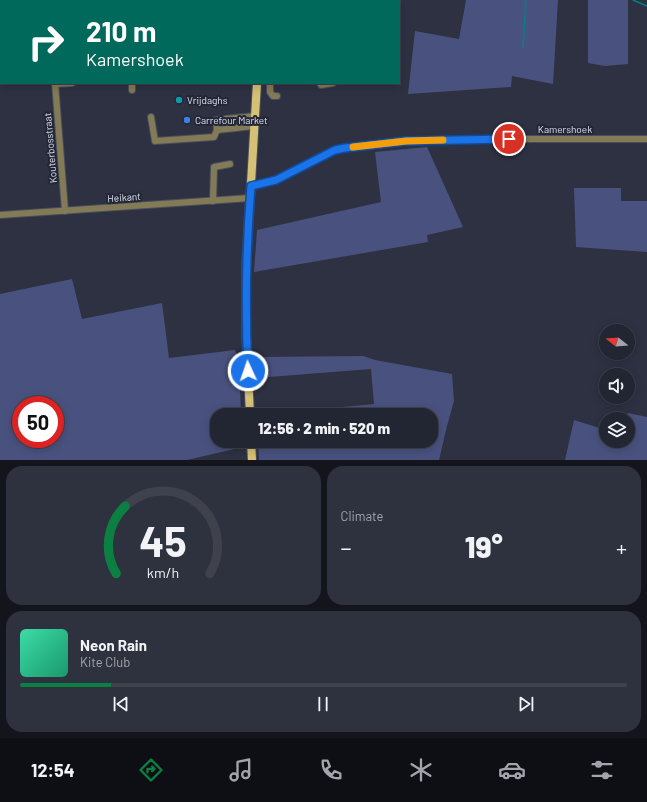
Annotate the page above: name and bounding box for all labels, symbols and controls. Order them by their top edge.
text: 210 m [86,14,156,48]
icon: right [20,16,72,68]
text: Kamershoek [86,48,184,70]
place label: Vrijdaghs [187,94,228,106]
marker: Vrijdaghs [174,95,184,105]
street label: Kouterbosstraat [41,112,59,184]
place label: Carrefour Market [195,114,268,126]
marker: Carrefour Market [182,115,192,125]
pin [492,122,526,156]
street label: Kamershoek [538,123,592,135]
icon: arrive [498,128,520,150]
street label: Heikant [107,190,141,204]
north arrow [599,324,635,360]
map controls [599,324,635,448]
position arrow [227,350,269,392]
button: sound [599,368,635,404]
speed limit sign: 50 [12,396,64,448]
button: layers [599,412,635,448]
text: 12:56 · 2 min · 520 m [258,419,390,437]
text: Climate [341,508,384,524]
text: 45 [139,514,187,564]
text: 19° [465,528,503,564]
text: − [341,534,352,560]
text: + [616,534,627,560]
text: km/h [147,563,179,580]
text: Neon Rain [80,636,147,654]
text: Kite Club [80,654,130,670]
icon: previous [110,693,132,715]
icon: pause [312,693,334,715]
icon: next [515,693,537,715]
icon: directions [137,756,165,784]
icon: music [227,756,255,784]
icon: phone [317,756,345,784]
icon: climate [407,756,435,784]
icon: car [498,756,526,784]
icon: filters [588,756,616,784]
text: 12:54 [31,759,75,781]

